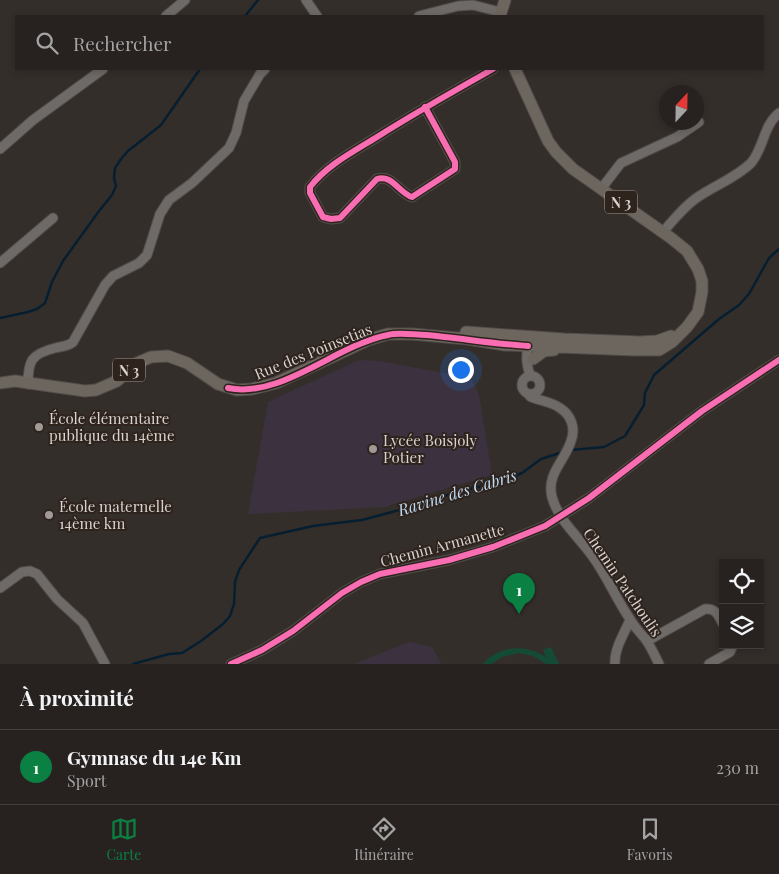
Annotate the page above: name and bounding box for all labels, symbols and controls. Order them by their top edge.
search box [15,15,764,70]
icon: search [33,29,61,57]
text: Rechercher [73,30,172,56]
north arrow [659,85,704,130]
road number: N 3 [605,190,637,213]
street label: Rue des Poinsetias [251,318,375,384]
your location [448,357,474,383]
road number: N 3 [113,358,145,382]
place label: École élémentaire publique du 14ème [49,408,175,445]
marker: École élémentaire publique du 14ème [33,421,45,433]
place label: Lycée Boisjoly Potier [383,430,478,467]
marker: Lycée Boisjoly Potier [367,443,379,455]
water label: Ravine des Cabris [394,464,519,520]
place label: École maternelle 14ème km [59,496,172,533]
marker: École maternelle 14ème km [43,509,55,521]
street label: Chemin Armanette [378,519,506,571]
street label: Chemin Patchoulis [579,524,667,640]
map controls [719,559,764,649]
button: locate [719,559,764,604]
pin: 1 [503,573,535,614]
button: layers [719,604,764,649]
text: À proximité [20,683,134,711]
text: Gymnase du 14e Km [67,744,242,770]
text: 1 [33,757,39,778]
text: 230 m [716,757,759,778]
text: Sport [67,770,107,791]
tab: Carte [106,815,141,864]
tab: Itinéraire [354,815,414,864]
tab: Favoris [627,815,672,864]

